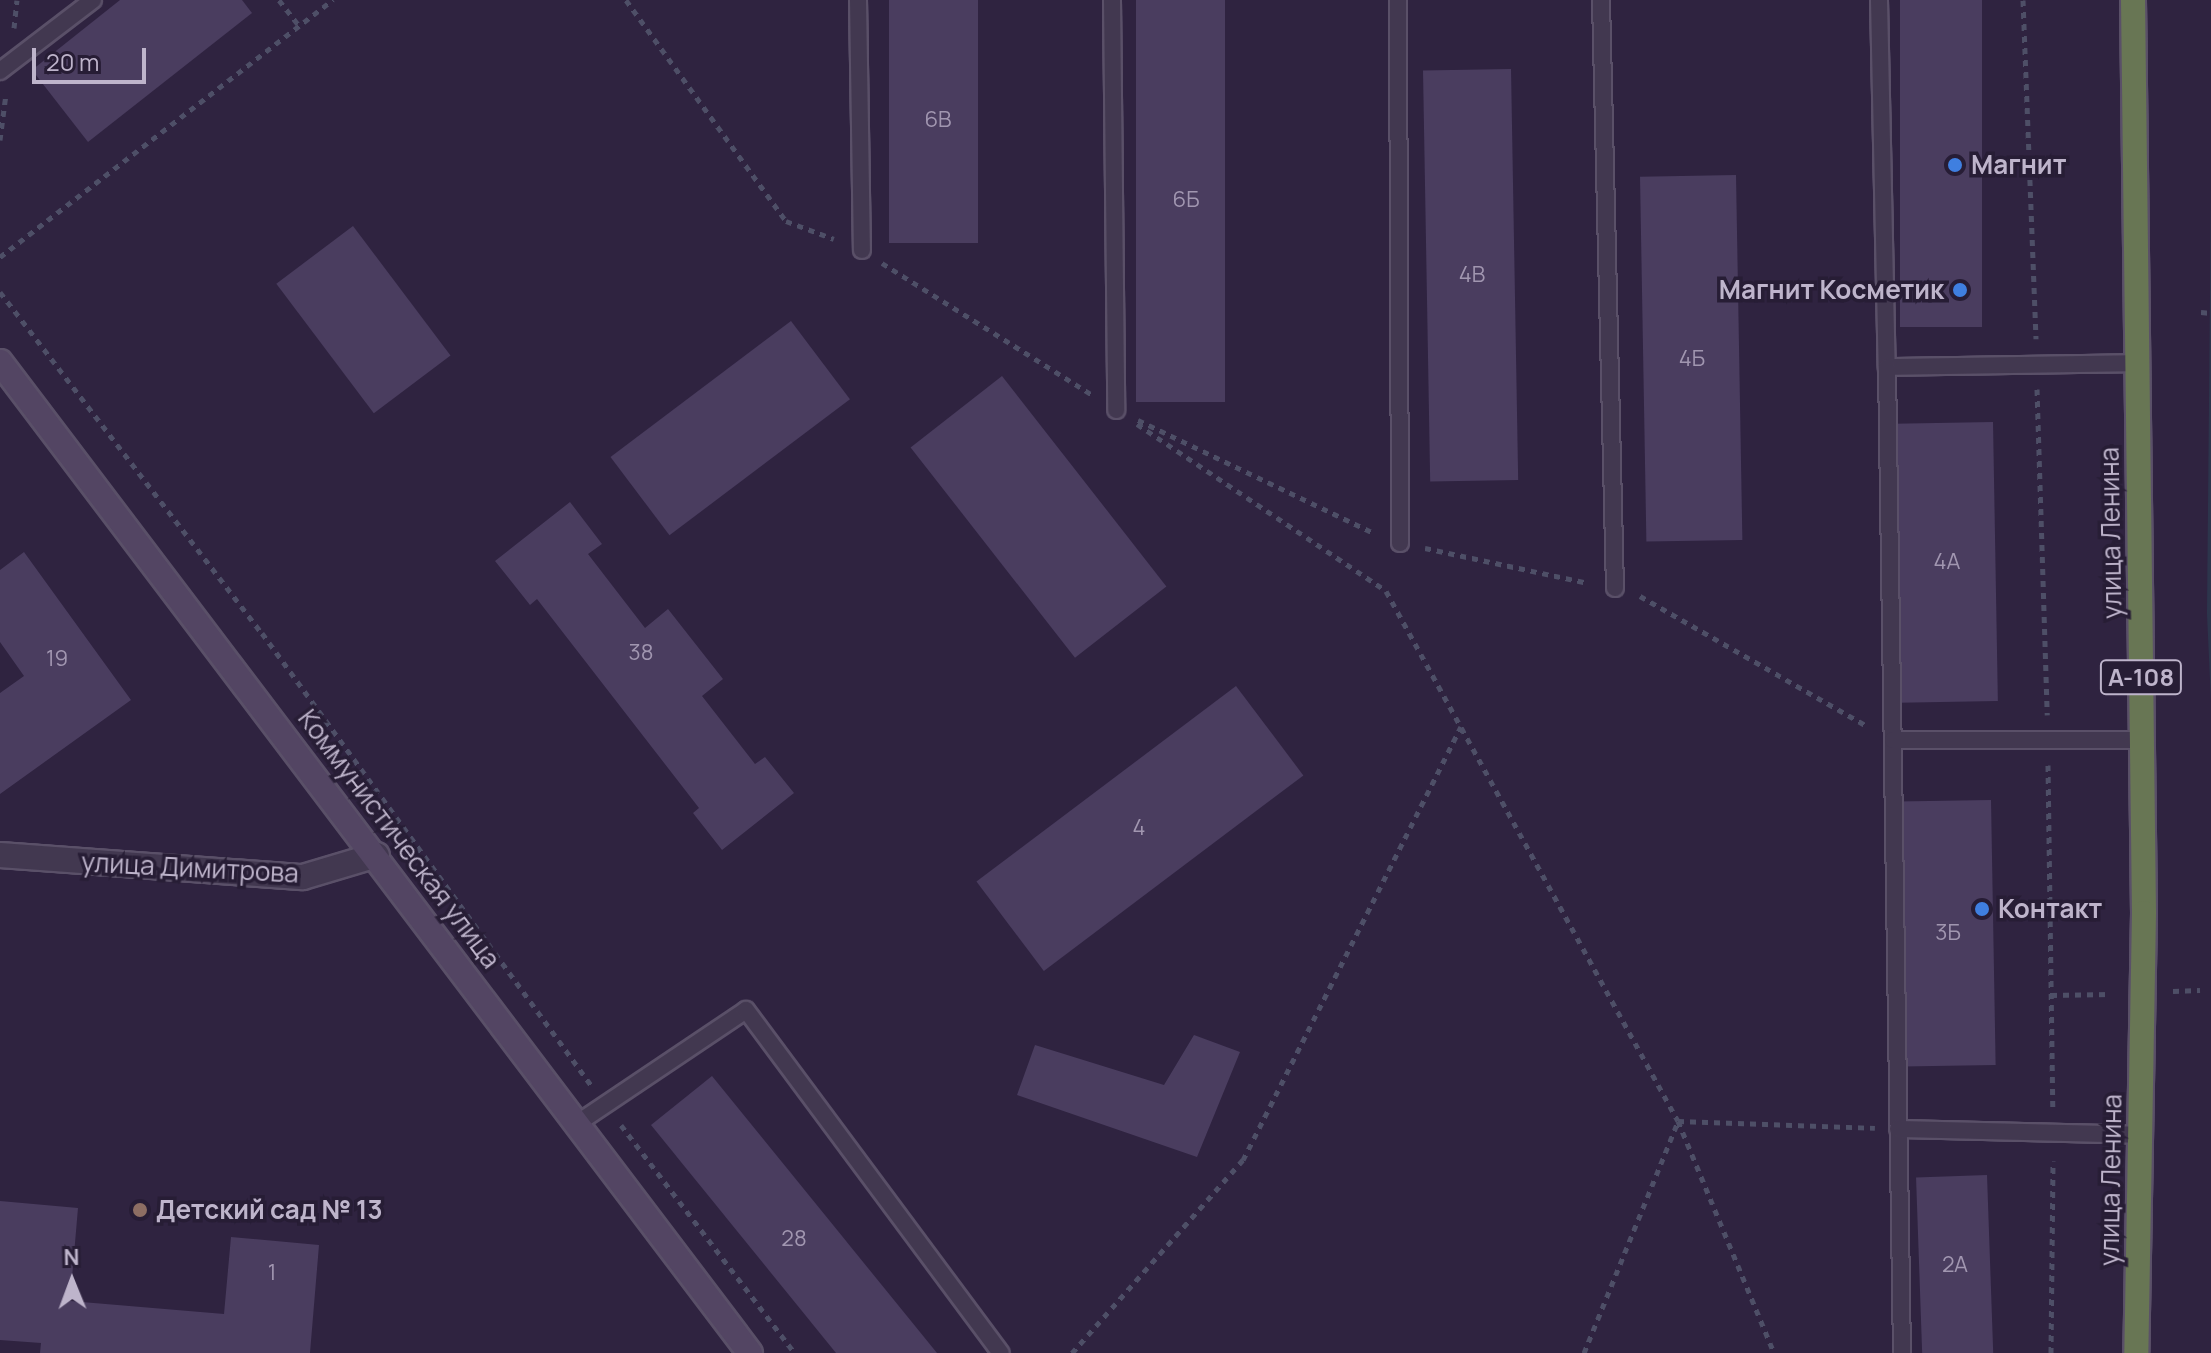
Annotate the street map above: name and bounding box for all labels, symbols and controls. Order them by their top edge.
scale bar [36,32,150,82]
text: 20 m [46,45,99,78]
house number: 6В [924,107,952,133]
place label: Магнит [1971,149,2066,181]
marker: Магнит [1946,156,1964,174]
house number: 6Б [1173,187,1199,213]
house number: 4В [1459,262,1485,288]
place label: Магнит Косметик [1719,274,1944,306]
marker: Магнит Косметик [1951,281,1969,299]
house number: 4Б [1679,346,1705,372]
street label: улица Ленина [2094,447,2128,619]
house number: 4А [1933,549,1961,575]
house number: 38 [629,640,653,666]
house number: 19 [46,646,68,672]
road number: А-108 [2099,657,2183,697]
street label: Коммунистическая улица [292,704,506,974]
house number: 4 [1133,815,1145,841]
street label: улица Димитрова [80,847,300,889]
place label: Контакт [1998,893,2102,925]
marker: Контакт [1973,900,1991,918]
house number: 3Б [1935,920,1961,946]
street label: улица Ленина [2094,1094,2128,1266]
place label: Детский сад № 13 [156,1194,383,1226]
marker: Детский сад № 13 [131,1201,149,1219]
house number: 28 [781,1226,807,1252]
north arrow [32,1241,112,1321]
text: N [63,1242,80,1272]
house number: 2А [1942,1252,1968,1278]
house number: 1 [268,1260,276,1286]

